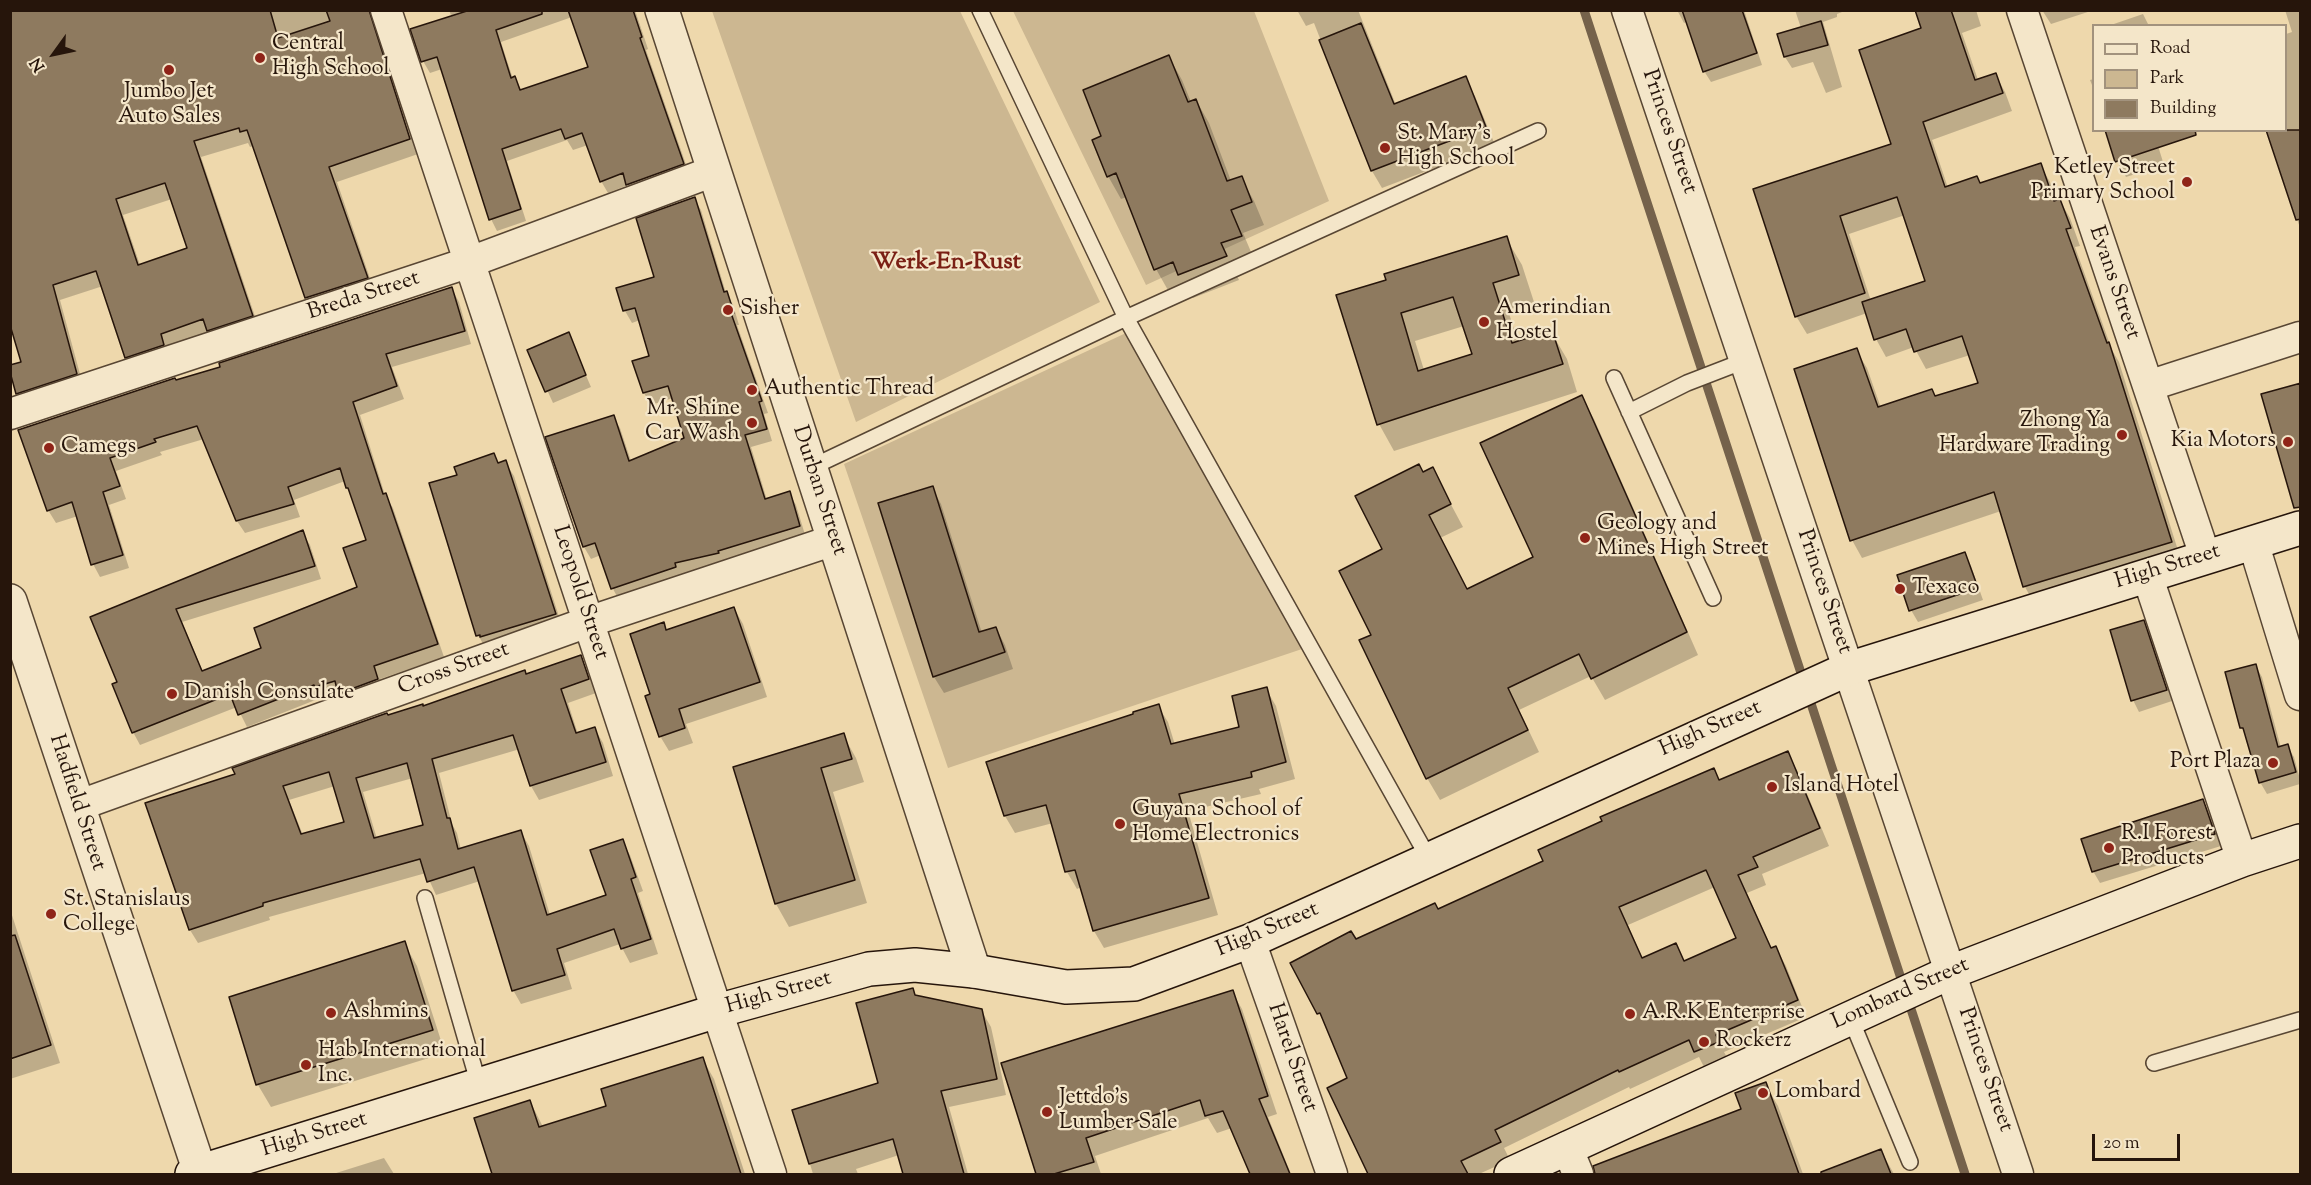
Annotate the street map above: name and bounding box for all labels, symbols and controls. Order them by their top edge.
north arrow [24,24,84,84]
legend [2092,24,2287,132]
place label: Central High School [272,32,390,84]
text: Road [2150,36,2190,62]
marker: Central High School [253,51,267,65]
text: N [25,52,52,76]
marker: Jumbo Jet Auto Sales [162,63,176,77]
street label: Princes Street [1634,66,1702,198]
text: Park [2150,66,2184,92]
place label: Jumbo Jet Auto Sales [118,80,220,132]
text: Building [2150,96,2216,122]
place label: St. Mary's High School [1397,122,1515,174]
marker: St. Mary's High School [1378,141,1392,155]
place label: Ketley Street Primary School [2031,156,2175,208]
marker: Ketley Street Primary School [2180,175,2194,189]
street label: Evans Street [2081,223,2145,343]
district label: Werk-En-Rust [871,250,1021,278]
street label: Breda Street [305,266,423,328]
place label: Amerindian Hostel [1496,296,1611,348]
place label: Sisher [740,297,799,323]
marker: Sisher [721,303,735,317]
marker: Amerindian Hostel [1477,315,1491,329]
place label: Authentic Thread [764,377,934,403]
marker: Authentic Thread [745,383,759,397]
place label: Mr. Shine Car Wash [645,397,740,448]
place label: Zhong Ya Hardware Trading [1939,409,2110,460]
marker: Mr. Shine Car Wash [745,416,759,430]
street label: Durban Street [785,423,851,559]
marker: Zhong Ya Hardware Trading [2115,428,2129,442]
place label: Kia Motors [2171,429,2276,455]
place label: Camegs [61,435,136,461]
marker: Kia Motors [2281,435,2295,449]
marker: Camegs [42,441,56,455]
place label: Geology and Mines High Street [1597,512,1769,564]
street label: Leopold Street [545,523,613,663]
street label: Princes Street [1789,526,1857,658]
marker: Geology and Mines High Street [1578,531,1592,545]
street label: High Street [2112,539,2224,597]
place label: Texaco [1912,576,1979,602]
marker: Texaco [1893,582,1907,596]
street label: Cross Street [395,638,513,702]
place label: Danish Consulate [184,681,354,707]
marker: Danish Consulate [165,687,179,701]
street label: High Street [1656,696,1766,764]
street label: Hadfield Street [42,732,110,874]
place label: Port Plaza [2170,750,2261,776]
marker: Port Plaza [2266,756,2280,770]
place label: Island Hotel [1784,774,1899,800]
marker: Island Hotel [1765,780,1779,794]
place label: Guyana School of Home Electronics [1132,798,1302,849]
marker: Guyana School of Home Electronics [1113,817,1127,831]
place label: R.I Forest Products [2121,822,2213,873]
marker: R.I Forest Products [2102,841,2116,855]
place label: St. Stanislaus College [63,888,190,939]
street label: High Street [1213,898,1323,964]
marker: St. Stanislaus College [44,907,58,921]
street label: Lombard Street [1828,953,1974,1037]
street label: High Street [723,966,835,1022]
place label: Ashmins [343,1000,429,1026]
street label: Harel Street [1260,1000,1322,1116]
place label: A.R.K Enterprise [1642,1001,1805,1027]
street label: Princes Street [1950,1004,2018,1136]
marker: Ashmins [324,1006,338,1020]
marker: A.R.K Enterprise [1623,1007,1637,1021]
place label: Rockerz [1716,1029,1791,1055]
marker: Rockerz [1697,1035,1711,1049]
place label: Hab International Inc. [318,1039,486,1090]
marker: Hab International Inc. [299,1058,313,1072]
place label: Lombard [1775,1080,1861,1106]
place label: Jettdo's Lumber Sale [1059,1086,1178,1138]
marker: Lombard [1756,1086,1770,1100]
marker: Jettdo's Lumber Sale [1040,1105,1054,1119]
street label: High Street [259,1107,371,1165]
scale bar [2095,1122,2184,1160]
text: 20 m [2103,1131,2140,1157]

